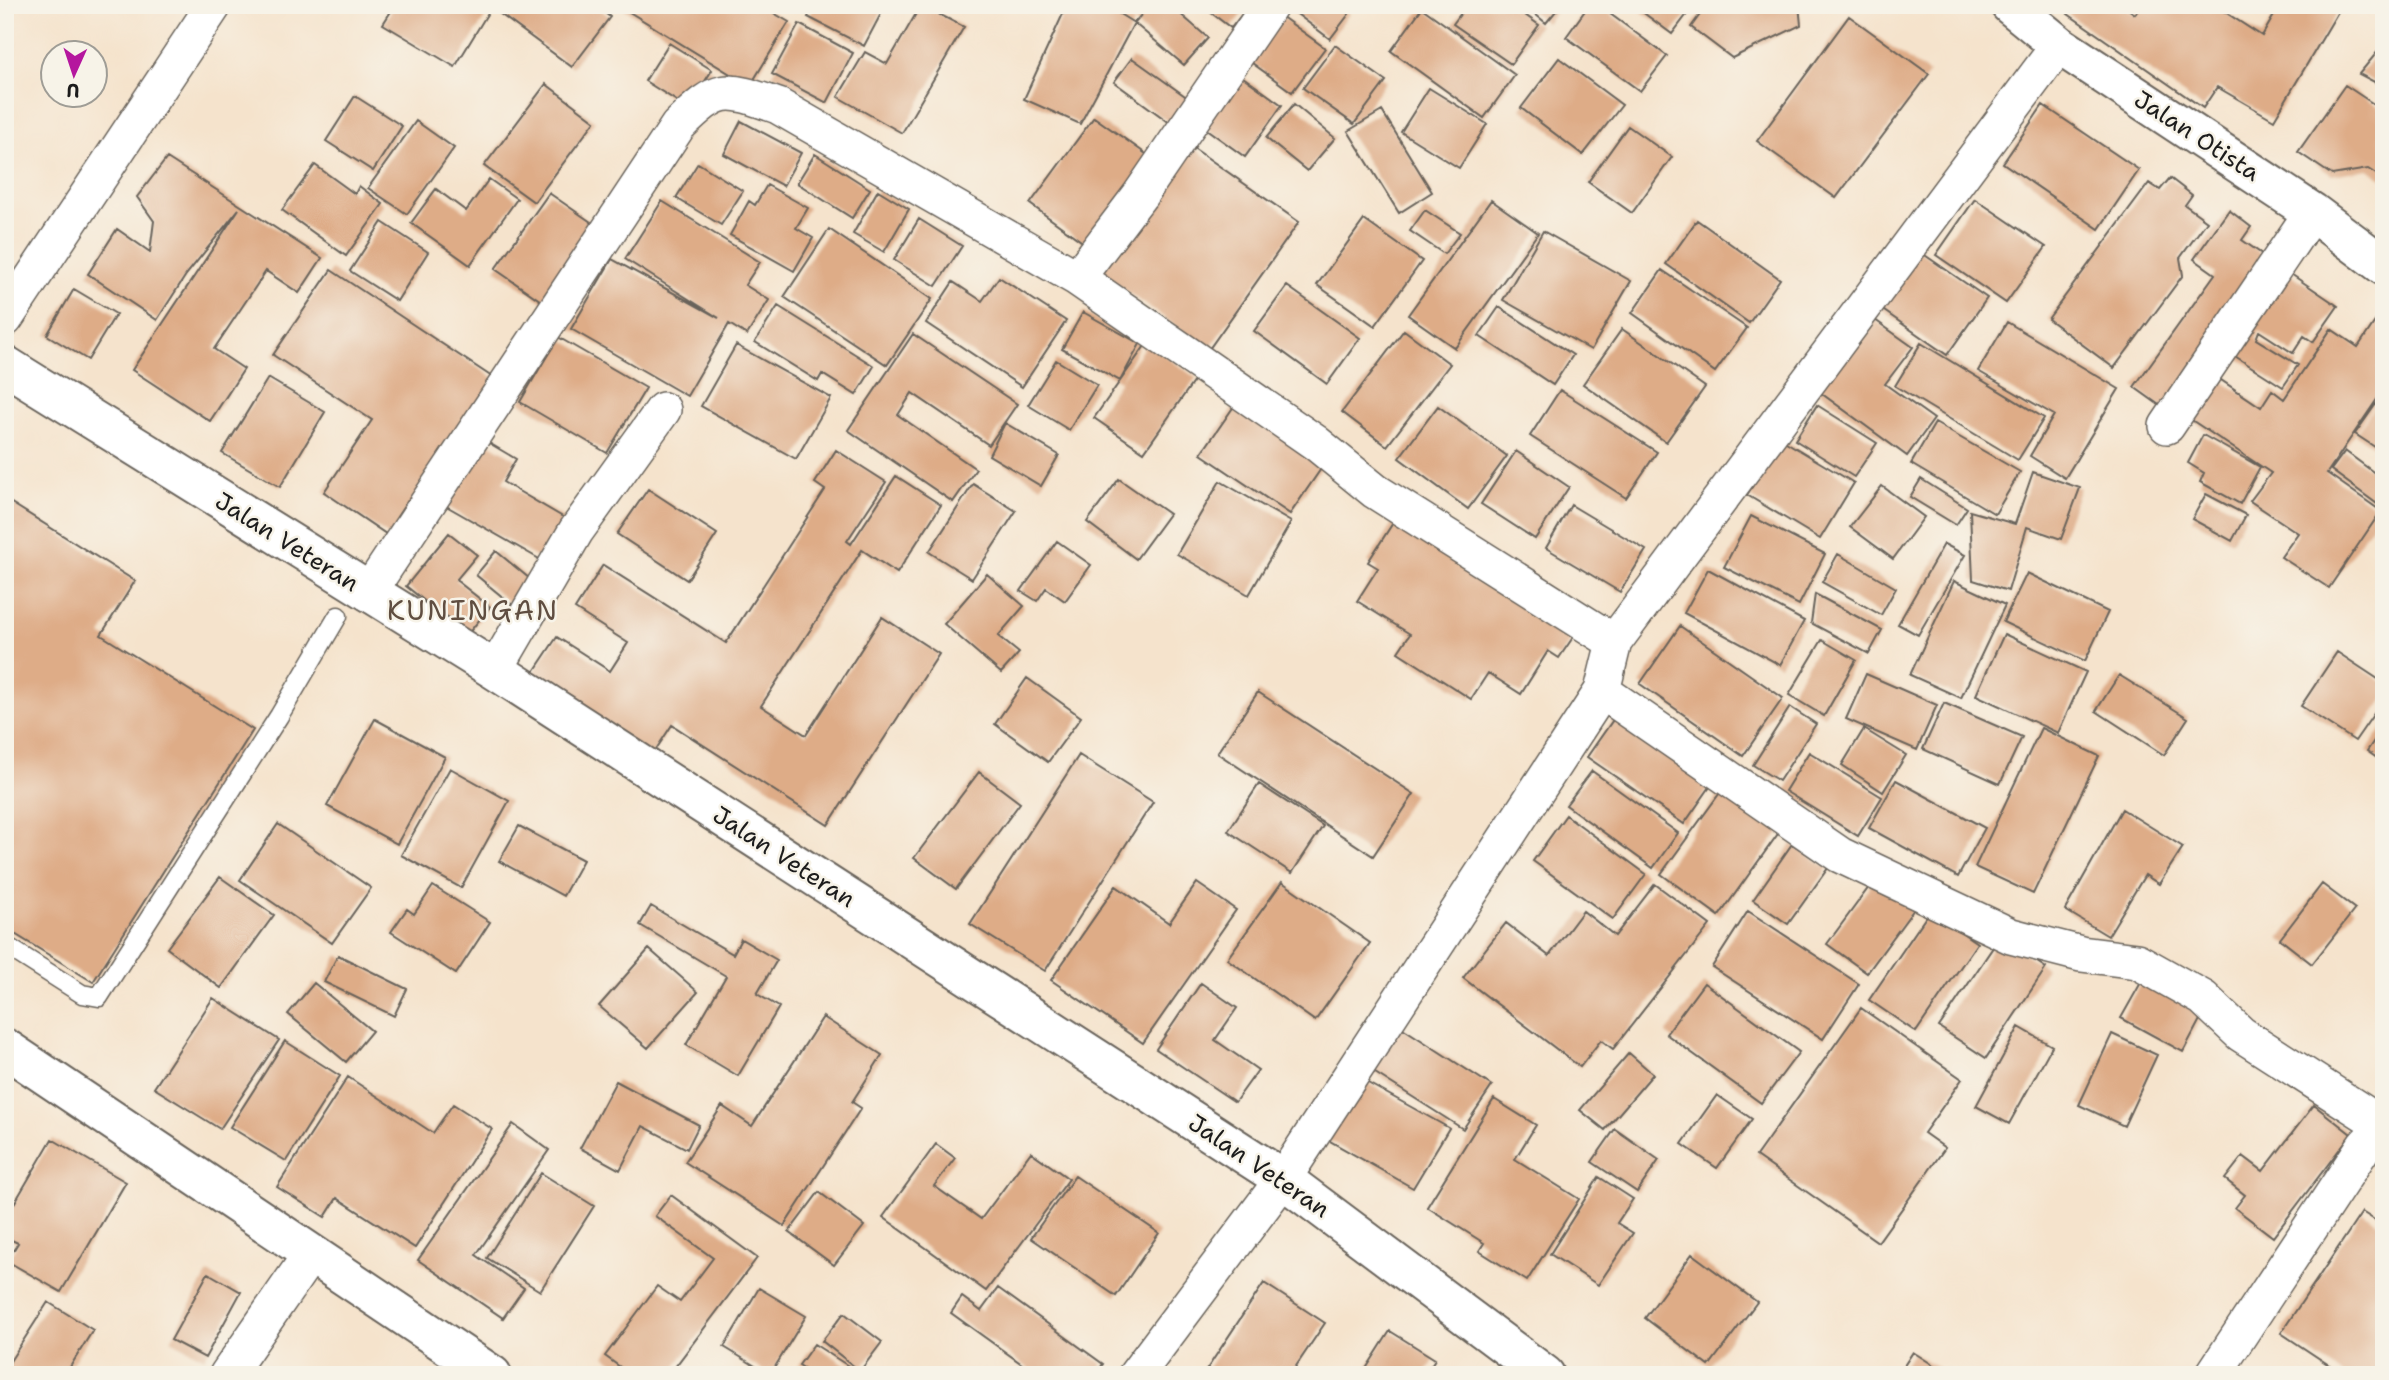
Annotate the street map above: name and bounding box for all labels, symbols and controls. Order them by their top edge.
north arrow [38,38,108,108]
text: U [66,78,80,103]
street label: Jalan Otista [2128,83,2266,189]
street label: Jalan Veteran [209,485,365,599]
district label: KUNINGAN [387,591,559,629]
street label: Jalan Veteran [707,799,861,915]
street label: Jalan Veteran [1182,1107,1336,1225]

